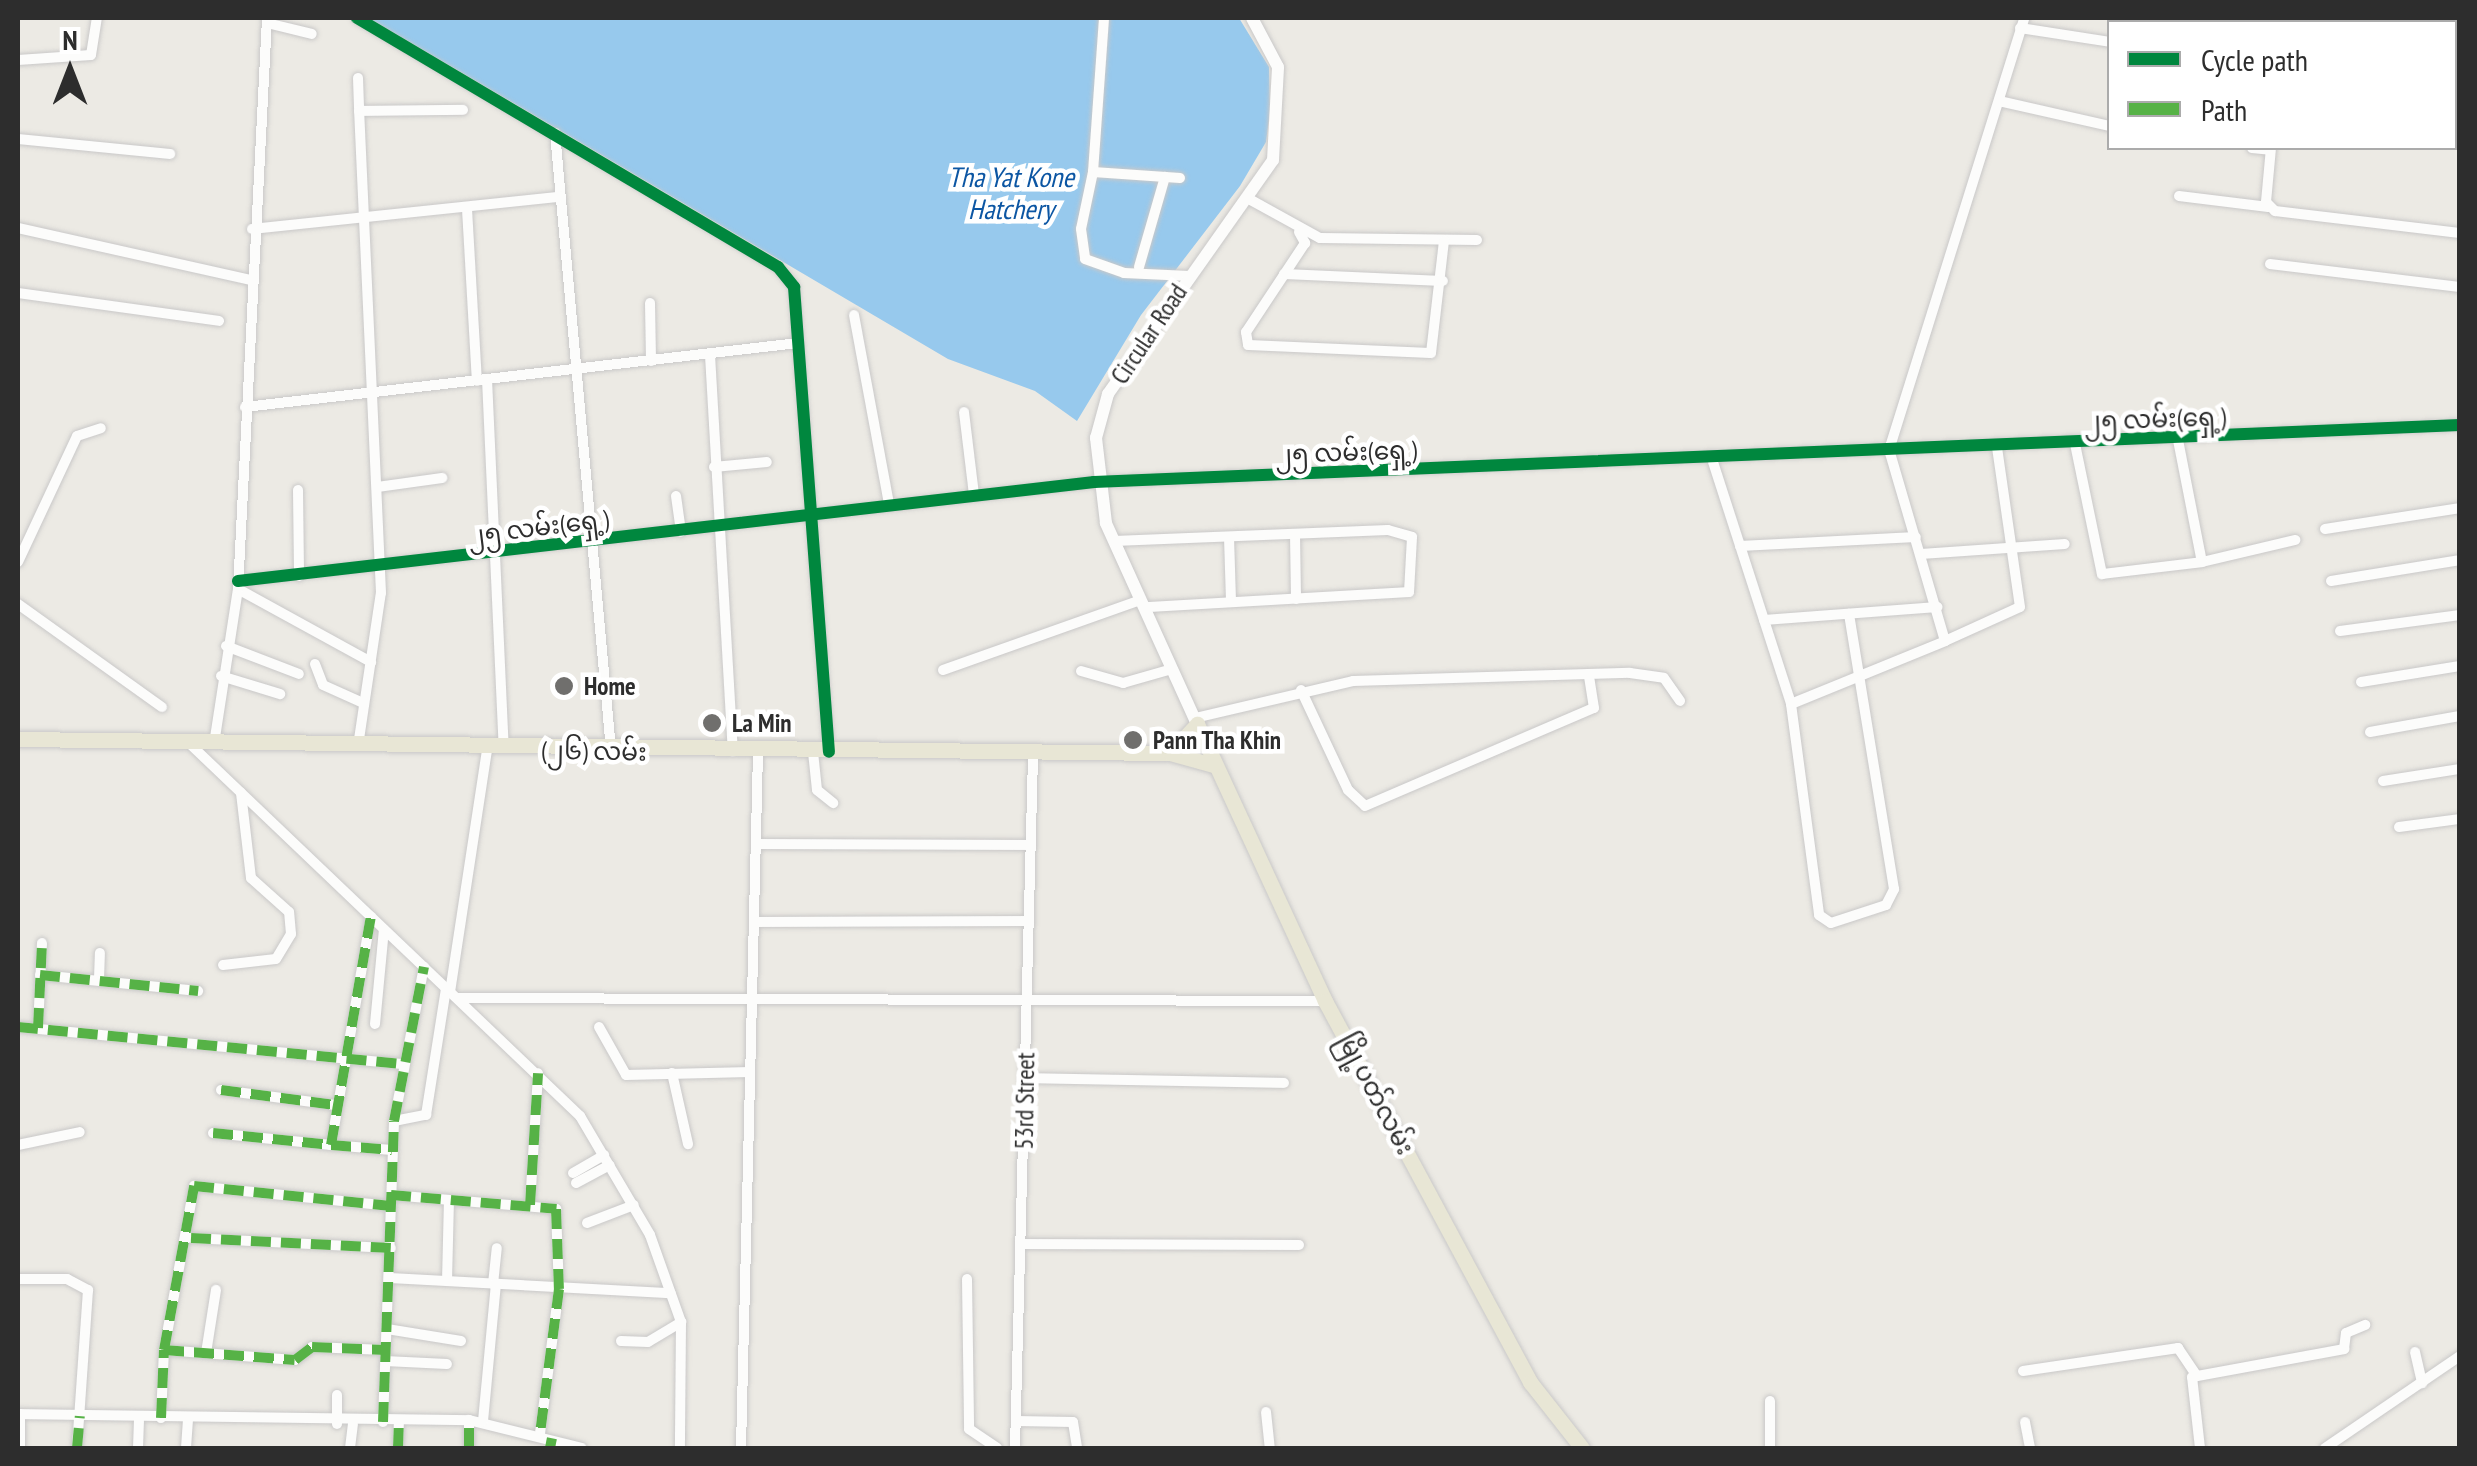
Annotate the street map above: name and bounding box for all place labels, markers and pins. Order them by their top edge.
place label: Home [584,671,636,701]
marker: Home [553,675,575,697]
place label: La Min [732,708,791,738]
marker: La Min [701,712,723,734]
place label: Pann Tha Khin [1153,725,1282,755]
marker: Pann Tha Khin [1122,729,1144,751]

